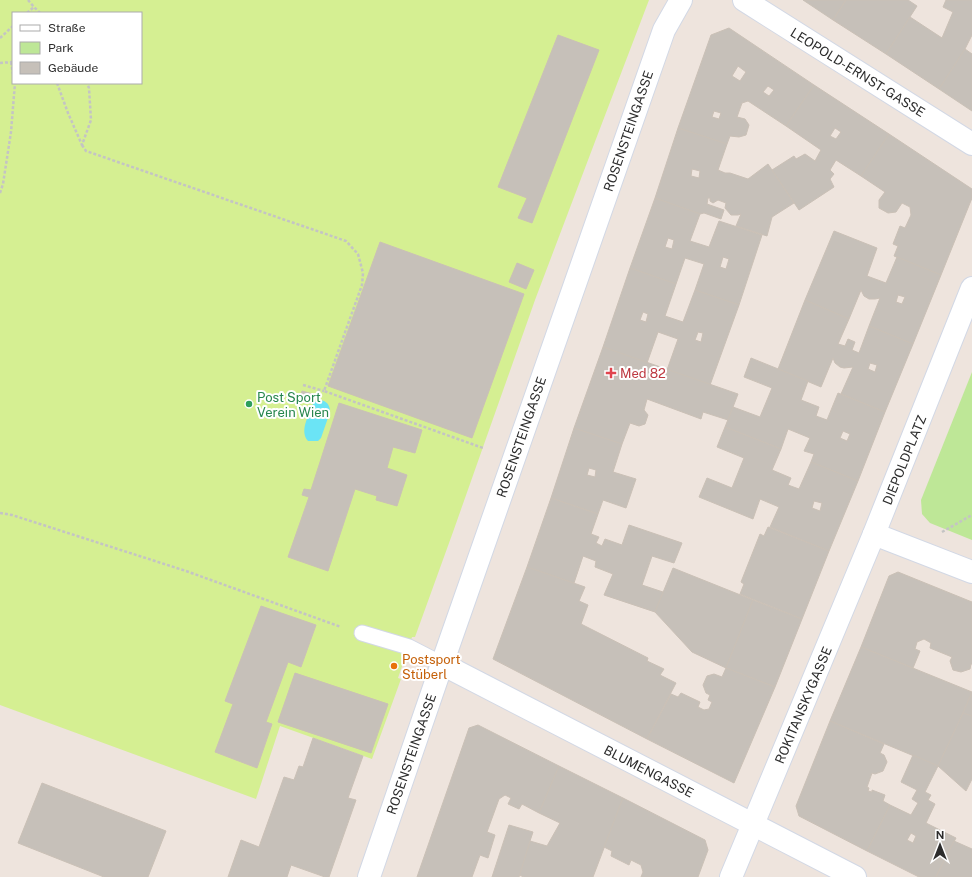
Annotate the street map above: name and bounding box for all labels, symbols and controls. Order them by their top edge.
legend [12,12,142,84]
text: Straße [48,21,86,35]
street label: LEOPOLD-ERNST-GASSE [788,25,928,120]
text: Park [48,41,74,55]
text: Gebäude [48,61,98,75]
street label: ROSENSTEINGASSE [601,69,656,194]
place label: Med 82 [620,366,666,381]
marker: Med 82 [605,367,617,379]
street label: ROSENSTEINGASSE [494,375,549,500]
place label: Post Sport Verein Wien [257,390,329,420]
marker: Post Sport Verein Wien [244,399,254,409]
street label: DIEPOLDPLATZ [880,413,929,507]
street label: ROKITANSKYGASSE [772,644,835,766]
place label: Postsport Stüberl [402,652,461,682]
marker: Postsport Stüberl [389,661,399,671]
street label: ROSENSTEINGASSE [384,692,439,817]
street label: BLUMENGASSE [601,742,696,801]
north arrow [920,825,960,865]
text: N [936,829,944,841]

